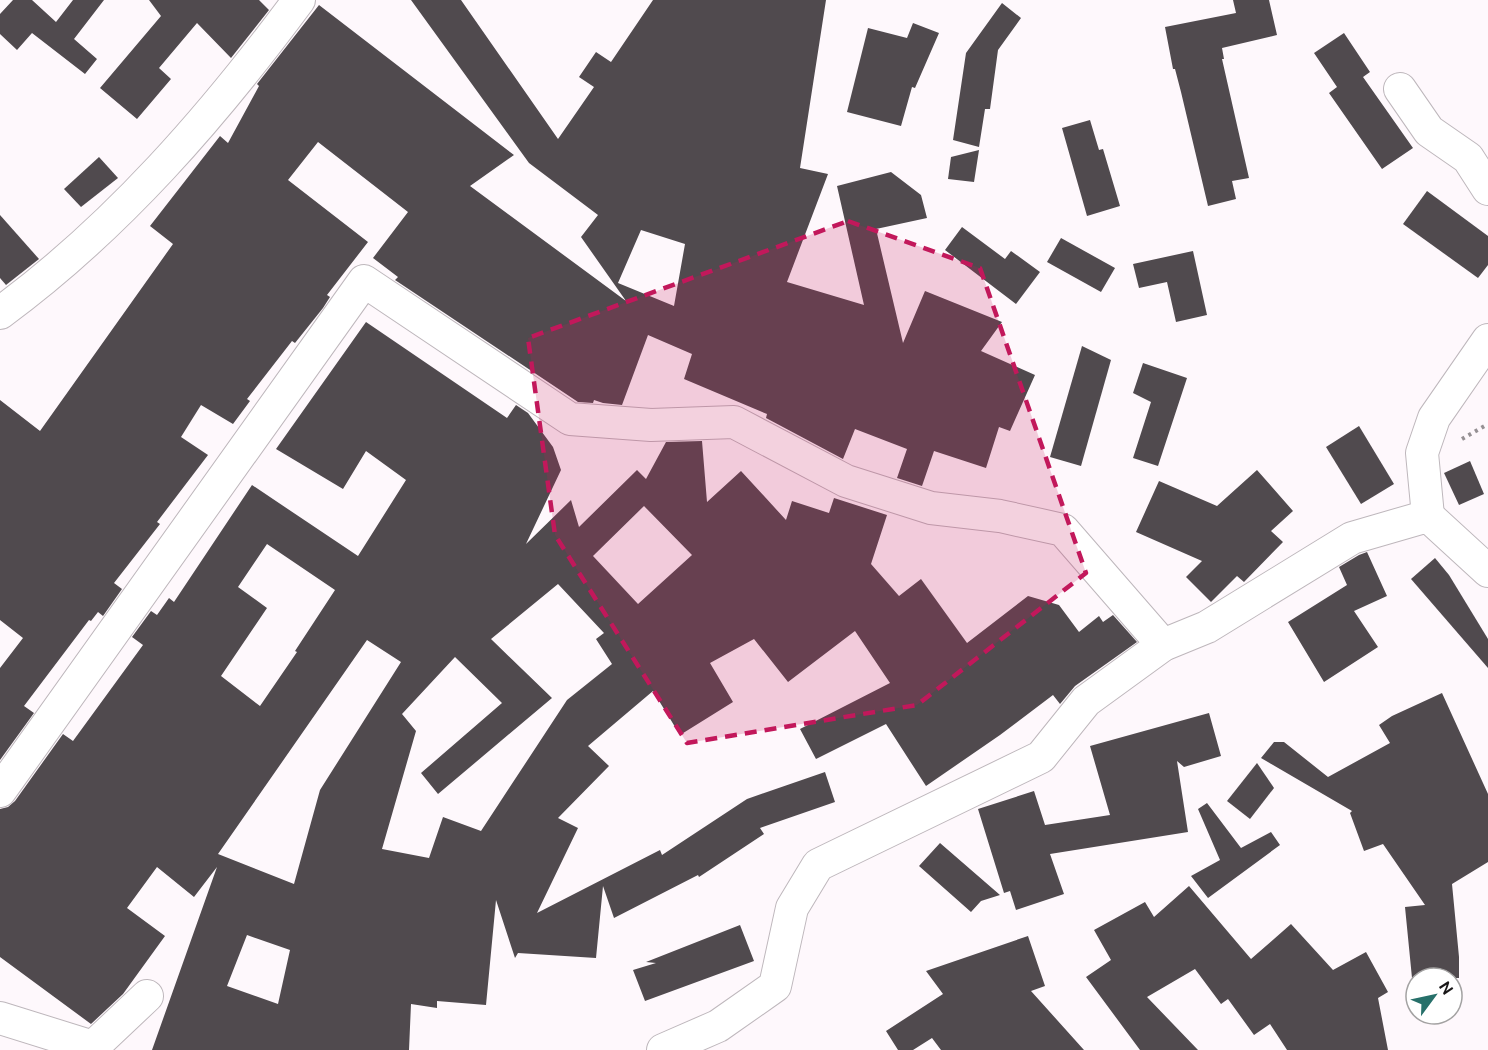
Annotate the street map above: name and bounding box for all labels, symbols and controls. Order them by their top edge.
north arrow [1404,966,1464,1026]
text: N [1436,978,1457,998]

